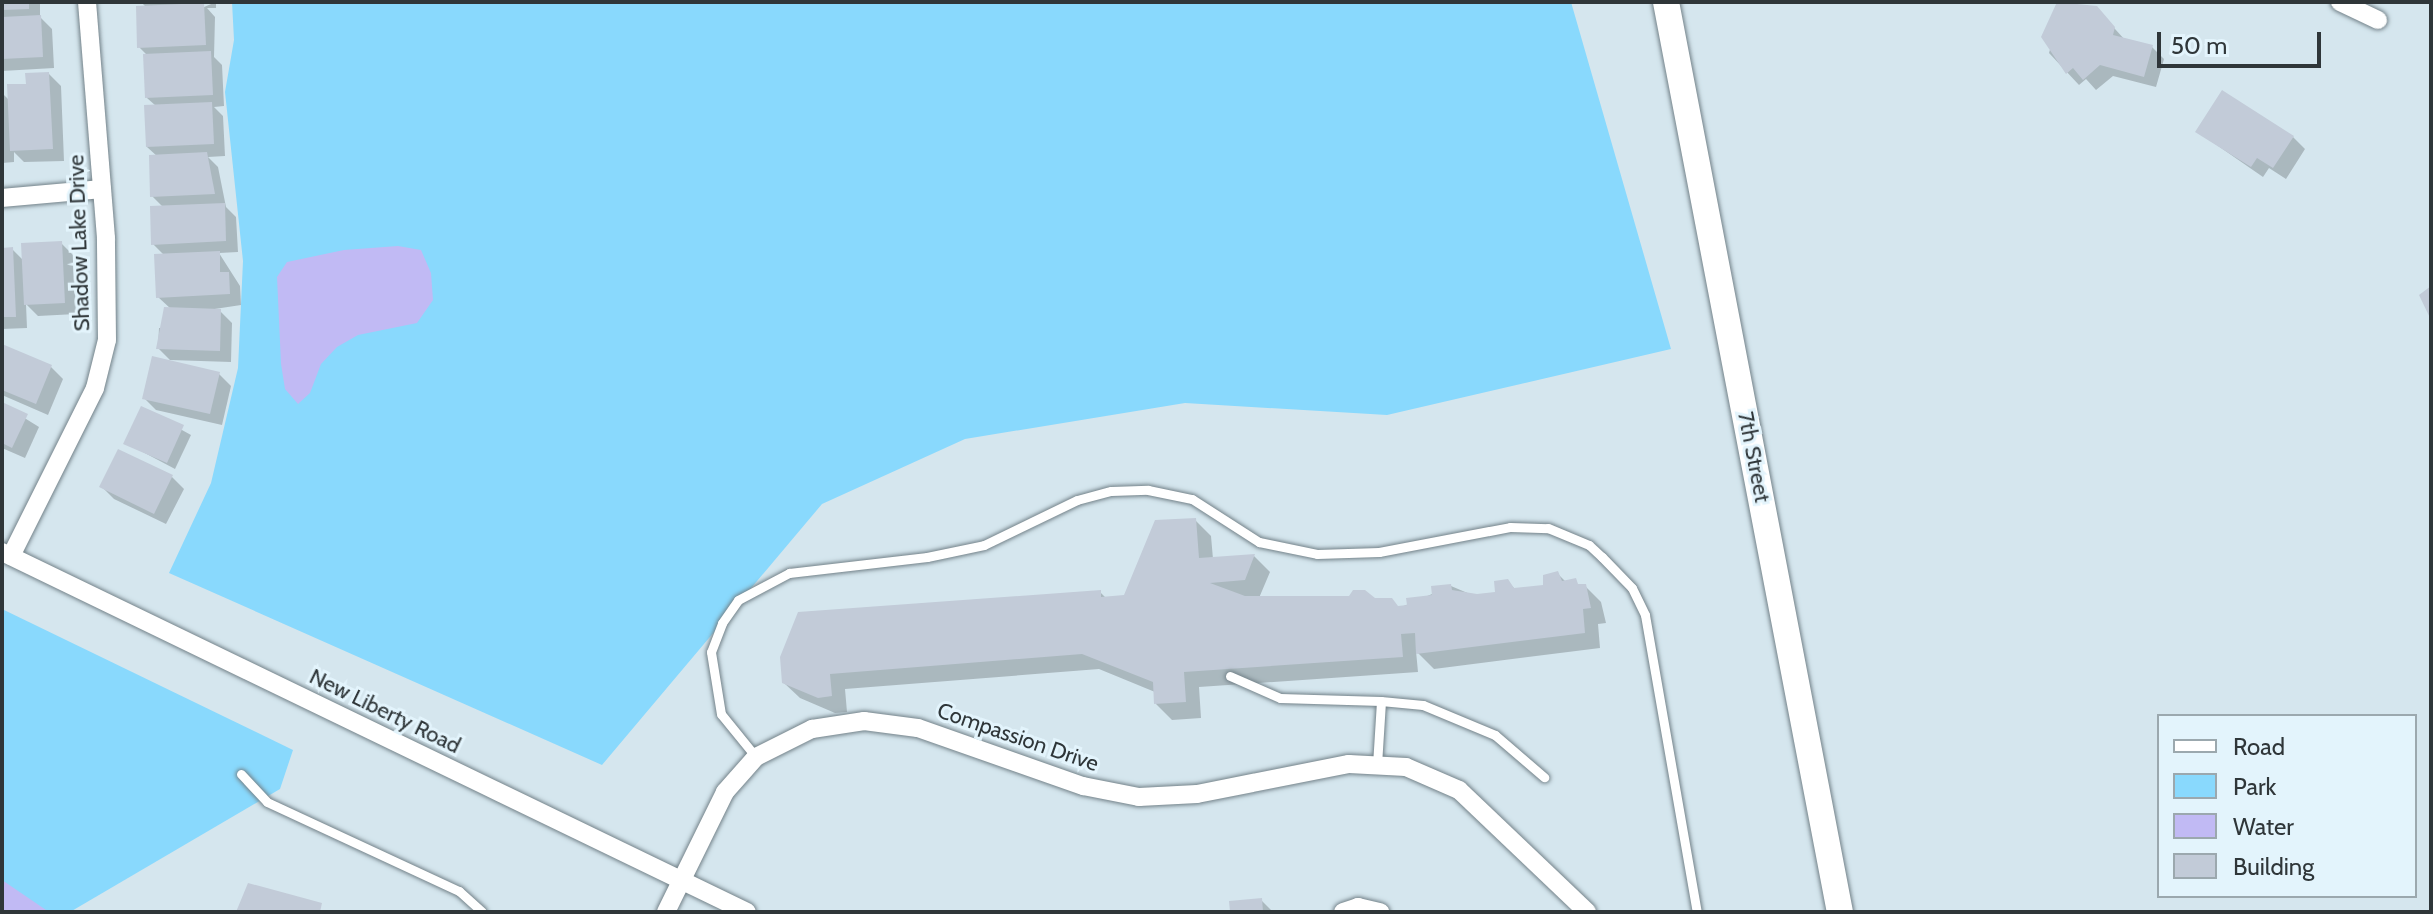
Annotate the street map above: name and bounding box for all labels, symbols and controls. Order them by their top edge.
scale bar [2161,16,2325,66]
text: 50 m [2171,31,2227,60]
street label: Shadow Lake Drive [63,154,95,332]
street label: 7th Street [1732,409,1776,505]
street label: New Liberty Road [305,663,465,759]
street label: Compassion Drive [934,697,1102,777]
legend [2157,714,2417,898]
text: Road [2233,732,2285,761]
text: Park [2233,772,2276,801]
text: Water [2233,812,2294,841]
text: Building [2233,852,2314,881]

